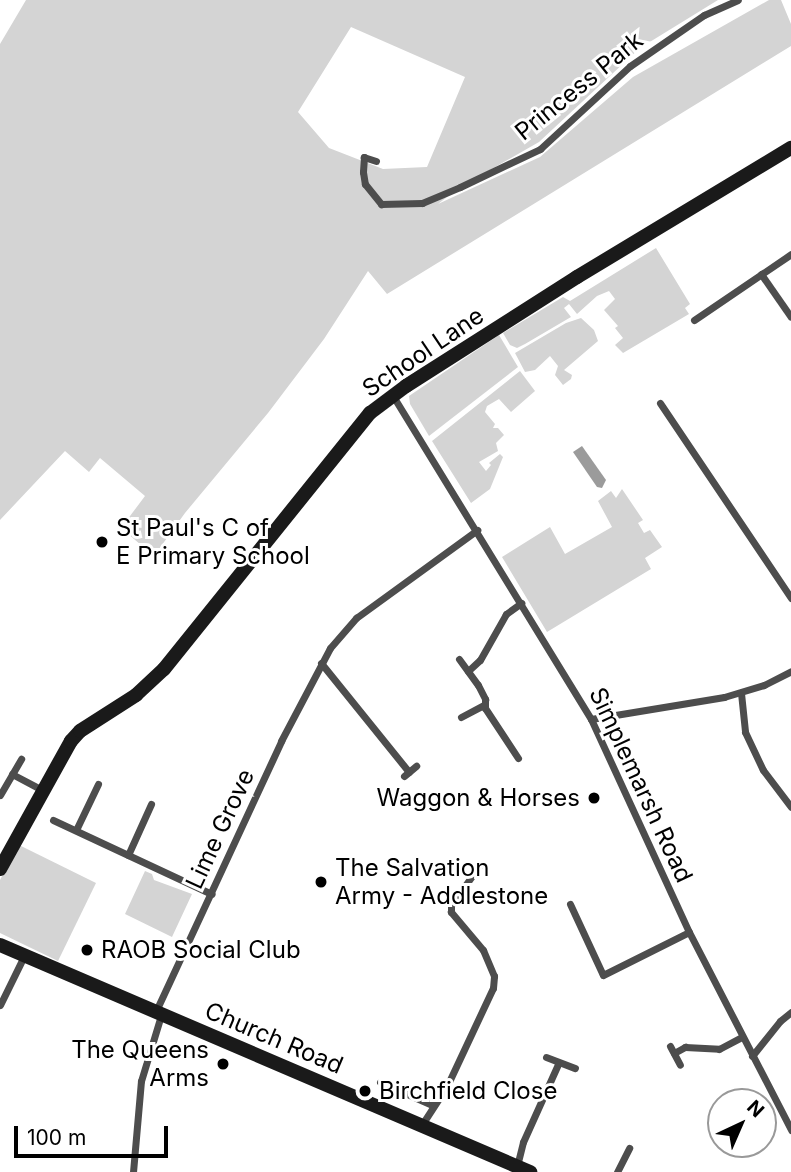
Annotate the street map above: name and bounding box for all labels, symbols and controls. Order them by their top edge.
street label: Princess Park [509,26,649,146]
street label: School Lane [357,301,489,403]
place label: St Paul's C of E Primary School [116,514,310,570]
marker: St Paul's C of E Primary School [94,534,110,550]
street label: Simplemarsh Road [583,683,699,887]
street label: Lime Grove [180,765,260,893]
place label: Waggon & Horses [377,784,580,812]
marker: Waggon & Horses [586,790,602,806]
place label: The Salvation Army - Addlestone [335,854,548,910]
marker: The Salvation Army - Addlestone [313,874,329,890]
place label: RAOB Social Club [101,936,301,964]
marker: RAOB Social Club [79,942,95,958]
street label: Church Road [201,996,347,1080]
place label: The Queens Arms [71,1036,209,1092]
marker: The Queens Arms [215,1056,231,1072]
place label: Birchfield Close [379,1077,557,1105]
marker: Birchfield Close [357,1083,373,1099]
north arrow [707,1088,777,1158]
text: N [742,1096,769,1122]
scale bar [18,1112,172,1156]
text: 100 m [27,1125,86,1150]

